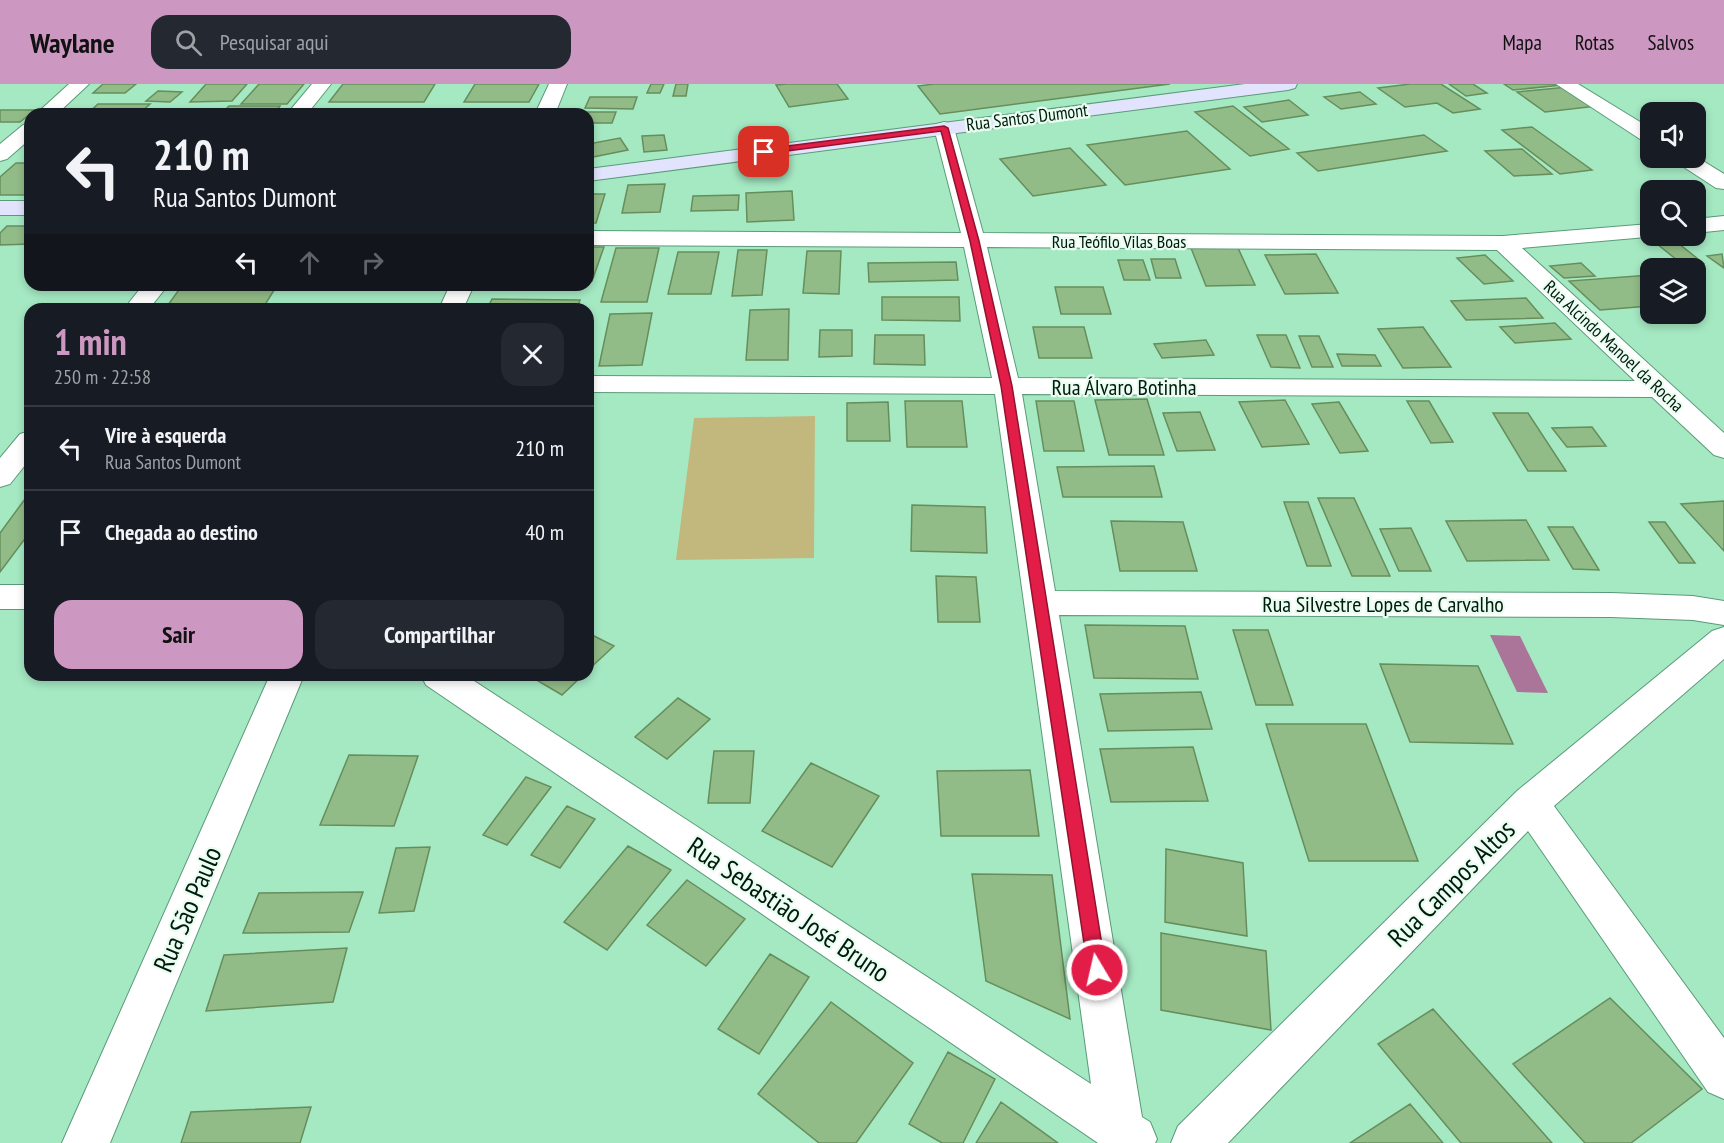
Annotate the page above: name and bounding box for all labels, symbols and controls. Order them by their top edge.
search box [151,15,571,69]
text: Waylane [30,24,115,61]
icon: search [172,26,205,59]
text: Pesquisar aqui [220,28,329,56]
text: Mapa [1502,29,1542,56]
text: Rotas [1575,29,1614,56]
text: Salvos [1647,29,1694,56]
street label: Rua Santos Dumont [965,98,1089,136]
map controls [1640,102,1706,324]
button: sound [1640,102,1706,168]
pin [738,126,789,177]
text: 210 m [153,127,250,182]
icon: left [54,132,132,210]
icon: arrive [747,135,780,168]
text: Rua Santos Dumont [153,180,337,214]
button: search [1640,180,1706,246]
street label: Rua Teófilo Vilas Boas [1052,230,1186,253]
icon: left [230,246,263,279]
icon: ahead [293,246,326,279]
icon: right [356,246,389,279]
button: layers [1640,258,1706,324]
street label: Rua Alcindo Manoel da Rocha [1539,275,1689,417]
text: 1 min [54,318,127,365]
button: close [501,323,564,386]
text: 250 m · 22:58 [54,364,151,390]
street label: Rua Álvaro Botinha [1052,373,1196,401]
text: Vire à esquerda [105,421,226,449]
icon: left [54,432,87,465]
text: 210 m [515,434,564,462]
text: Rua Santos Dumont [105,449,241,475]
icon: arrive [54,516,87,549]
text: Chegada ao destino [105,518,258,546]
text: 40 m [525,518,564,546]
street label: Rua Silvestre Lopes de Carvalho [1262,590,1504,618]
button: Sair [54,600,303,669]
button: Compartilhar [315,600,564,669]
street label: Rua Campos Altos [1380,812,1522,954]
street label: Rua Sebastião José Bruno [681,829,897,989]
street label: Rua São Paulo [145,841,229,977]
position arrow [1065,938,1129,1002]

